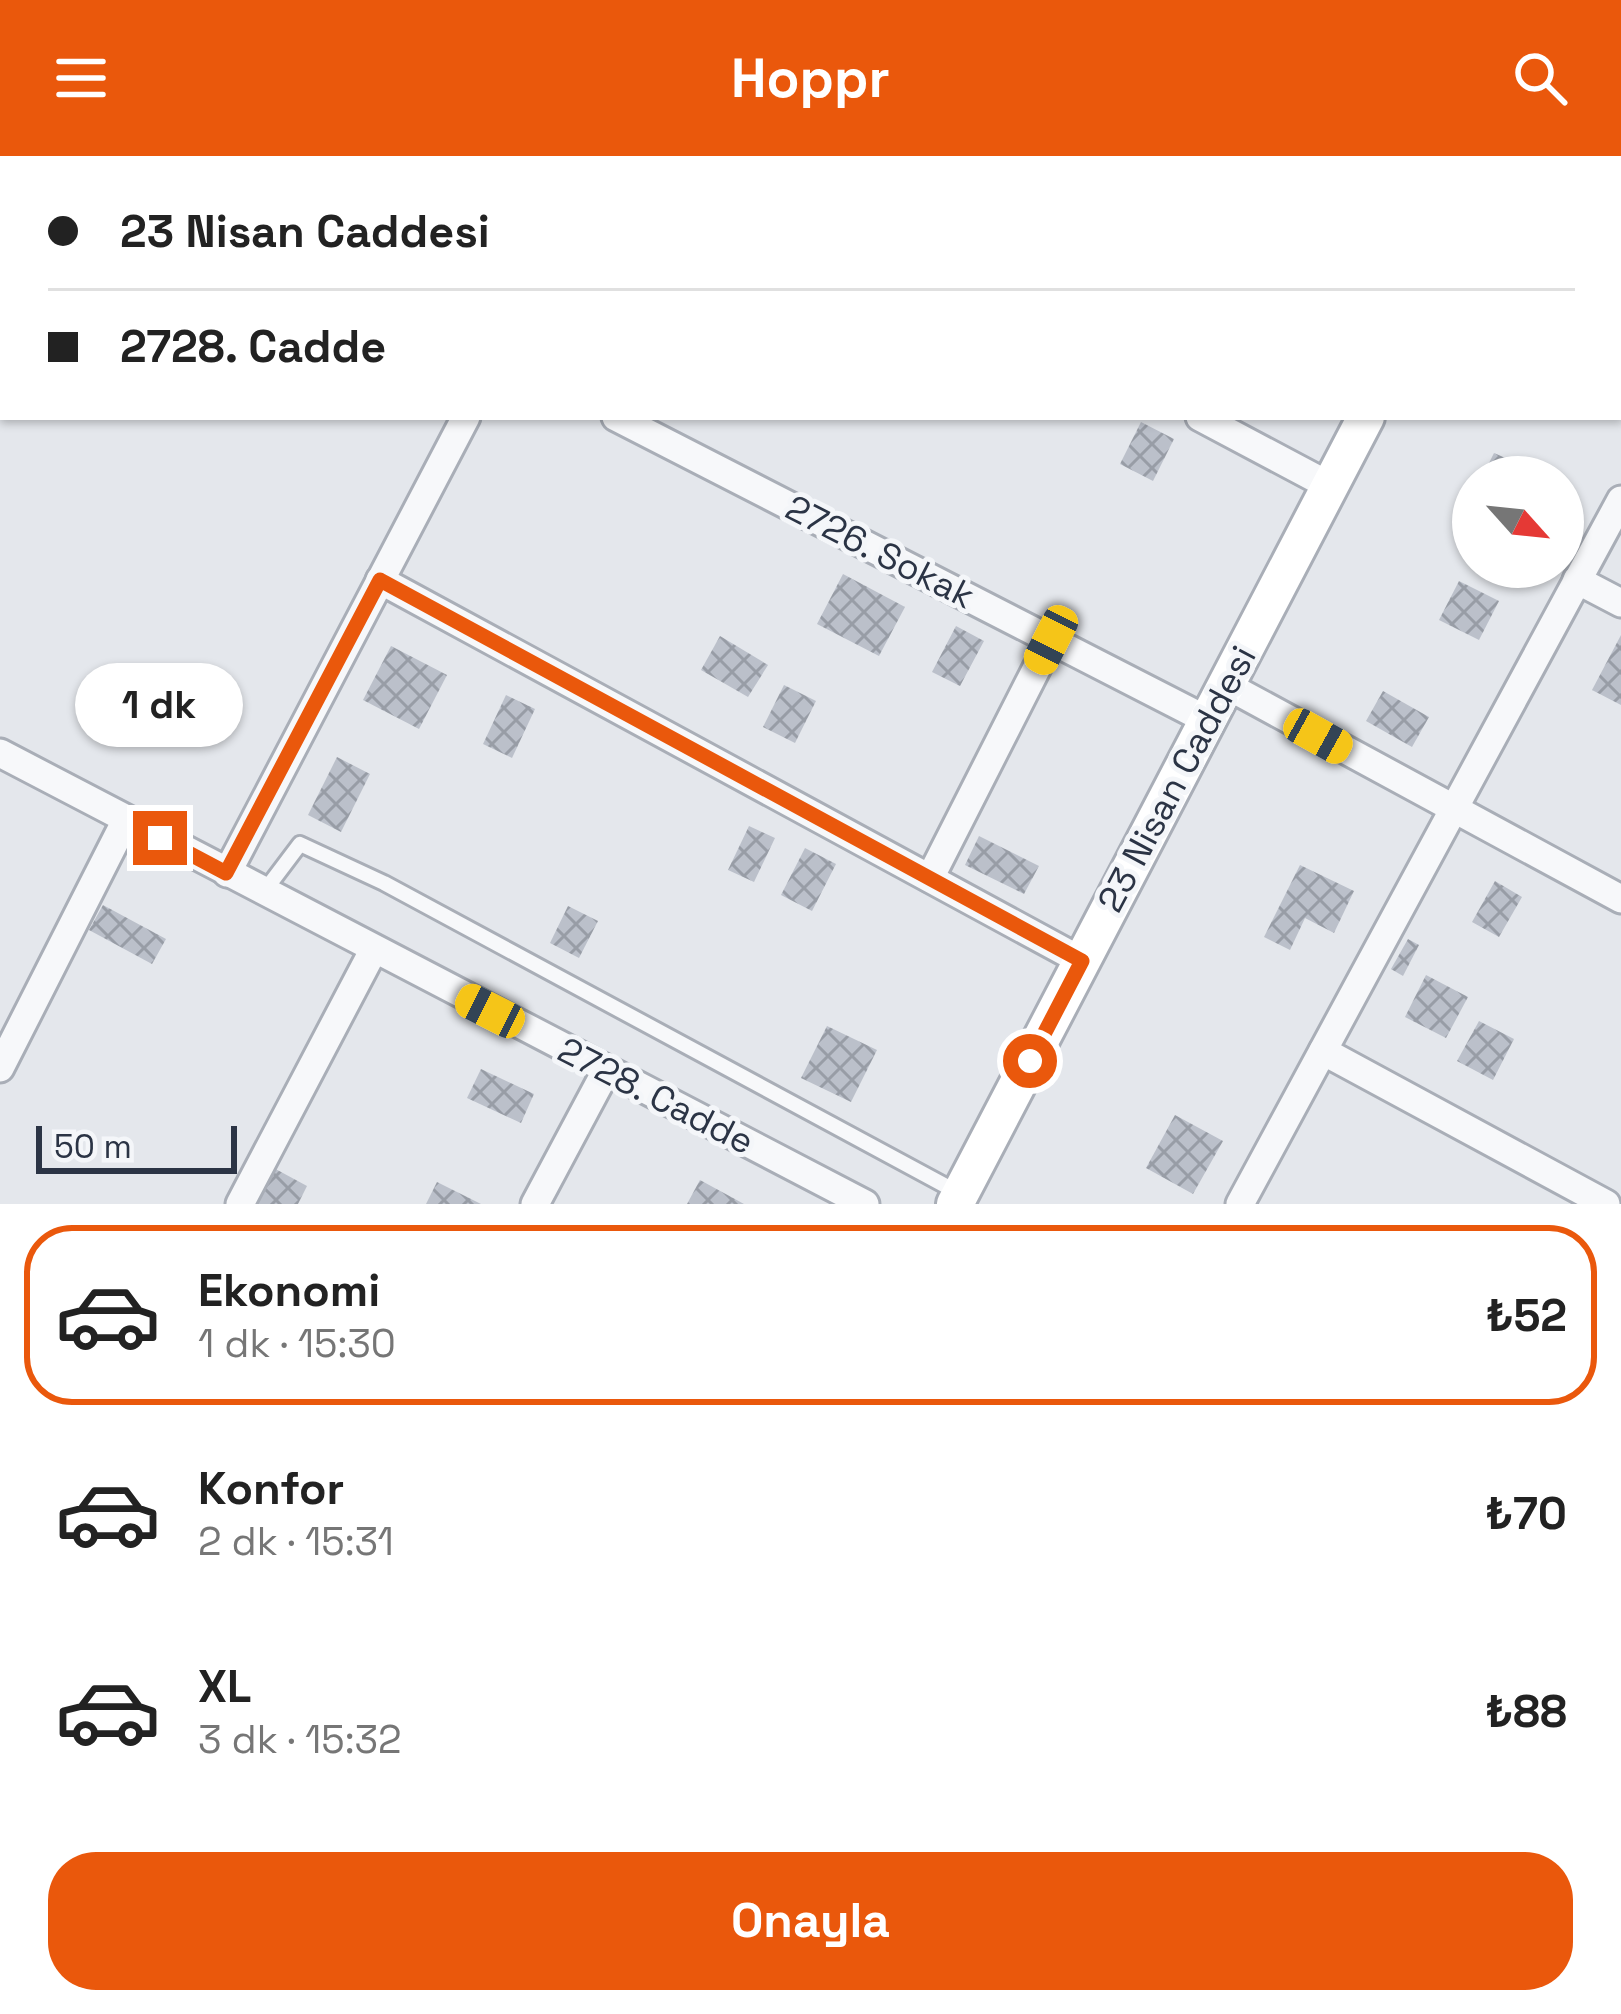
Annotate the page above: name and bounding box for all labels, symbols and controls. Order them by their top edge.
text: Hoppr [731,44,890,113]
icon: menu [48,45,114,111]
icon: search [1507,45,1573,111]
text: 23 Nisan Caddesi [120,203,490,260]
text: 2728. Cadde [120,318,386,375]
north arrow [1452,456,1584,588]
map controls [1452,456,1584,588]
street label: 2726. Sokak [778,485,982,619]
car [1019,600,1083,680]
street label: 23 Nisan Caddesi [1087,638,1267,920]
callout: 1 dk [76,664,244,748]
text: 1 dk [122,680,196,729]
car [1278,703,1358,769]
route end [133,811,187,865]
car [450,979,530,1043]
street label: 2728. Cadde [550,1027,762,1165]
route start [1003,1034,1057,1088]
scale bar [36,1120,237,1173]
text: 50 m [54,1126,132,1168]
icon: car [54,1261,162,1369]
text: Ekonomi [198,1262,380,1319]
text: ₺52 [1486,1287,1567,1344]
text: 1 dk · 15:30 [198,1319,396,1368]
icon: car [54,1459,162,1567]
text: Konfor [198,1460,344,1517]
text: ₺70 [1485,1485,1567,1542]
text: 2 dk · 15:31 [198,1517,394,1566]
icon: car [54,1657,162,1765]
text: XL [198,1658,251,1715]
text: ₺88 [1485,1683,1567,1740]
text: 3 dk · 15:32 [198,1715,402,1764]
button: Onayla [48,1852,1573,1990]

